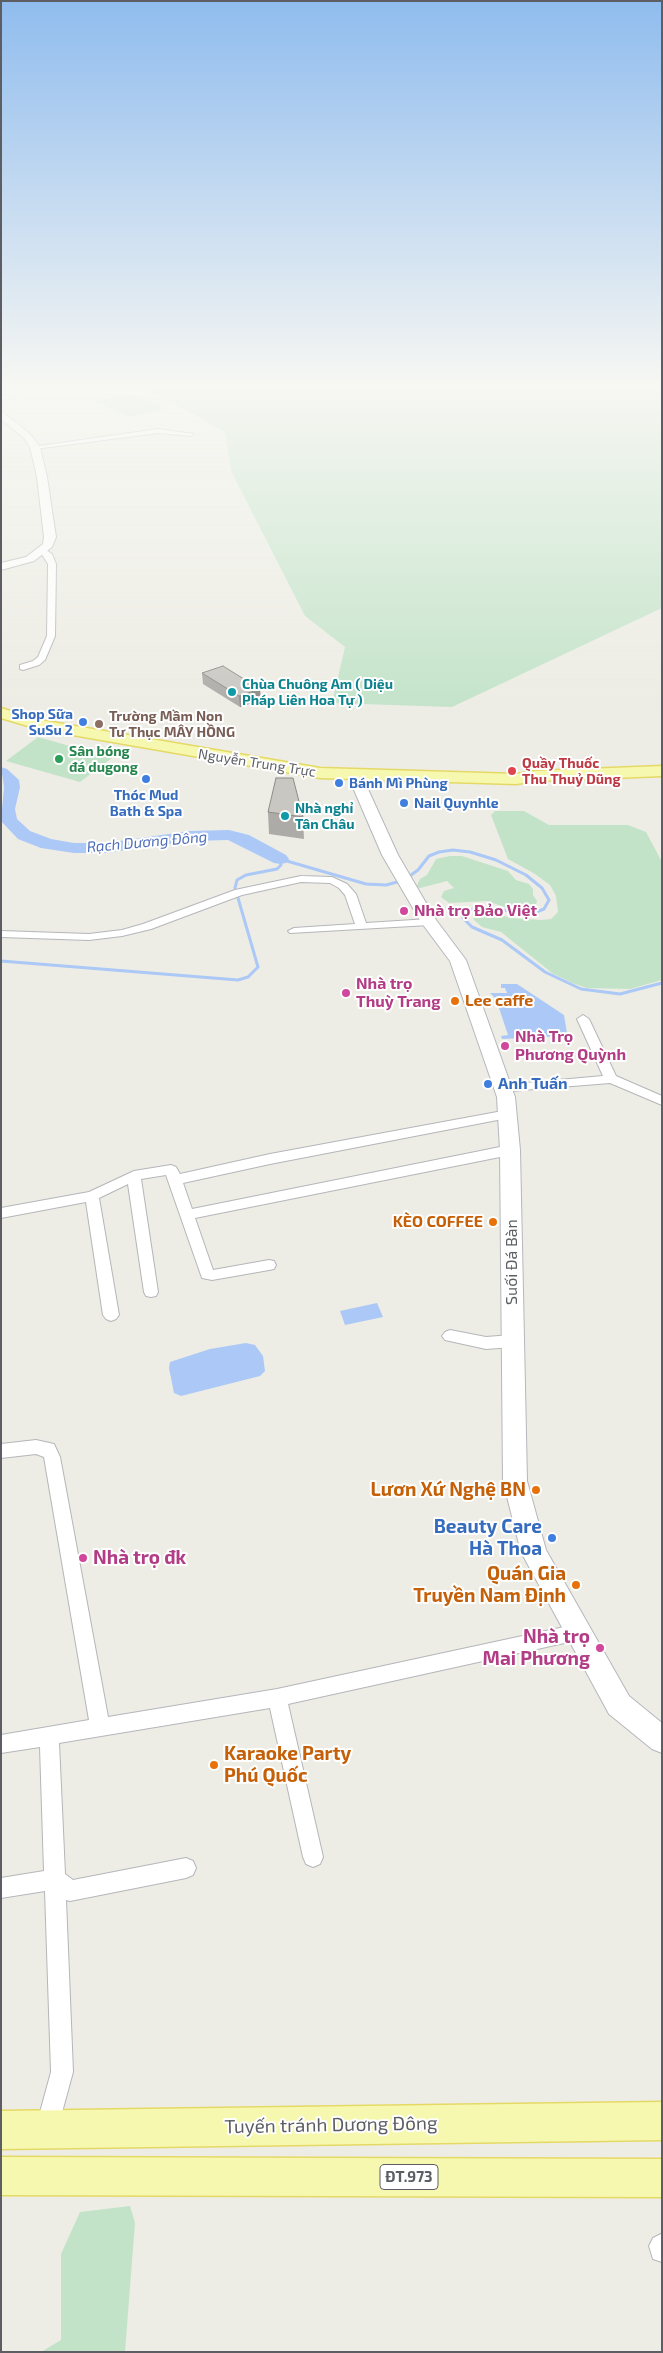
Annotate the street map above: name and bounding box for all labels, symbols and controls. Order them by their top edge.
place label: Chùa Chuông Am ( Diệu Pháp Liên Hoa Tự ) [242,676,393,709]
marker: Chùa Chuông Am ( Diệu Pháp Liên Hoa Tự ) [226,686,238,698]
place label: Shop Sữa SuSu 2 [11,706,73,739]
place label: Trường Mầm Non Tư Thục MÂY HỒNG [109,708,235,740]
marker: Shop Sữa SuSu 2 [77,716,89,728]
marker: Trường Mầm Non Tư Thục MÂY HỒNG [93,718,105,730]
place label: Sân bóng đá dugong [69,743,138,776]
street label: Nguyễn Trung Trực [197,745,317,781]
marker: Sân bóng đá dugong [53,753,65,765]
place label: Quầy Thuốc Thu Thuỷ Dũng [522,755,621,788]
marker: Quầy Thuốc Thu Thuỷ Dũng [506,765,518,777]
marker: Thóc Mud Bath & Spa [140,773,152,785]
place label: Bánh Mì Phùng [349,775,448,791]
marker: Bánh Mì Phùng [333,777,345,789]
place label: Thóc Mud Bath & Spa [110,787,182,820]
place label: Nail Quynhle [414,795,499,811]
marker: Nail Quynhle [398,797,410,809]
place label: Nhà nghỉ Tân Châu [295,800,355,832]
marker: Nhà nghỉ Tân Châu [279,810,291,822]
water label: Rạch Dương Đông [86,828,208,856]
place label: Nhà trọ Đảo Việt [414,901,537,921]
marker: Nhà trọ Đảo Việt [398,905,410,917]
place label: Nhà trọ Thuỳ Trang [356,974,440,1012]
marker: Nhà trọ Thuỳ Trang [340,987,352,999]
place label: Lee caffe [465,991,533,1011]
marker: Lee caffe [449,995,461,1007]
place label: Nhà Trọ Phương Quỳnh [515,1027,626,1065]
marker: Nhà Trọ Phương Quỳnh [499,1040,511,1052]
place label: Anh Tuấn [498,1074,568,1094]
marker: Anh Tuấn [482,1078,494,1090]
place label: KÈO COFFEE [393,1212,483,1232]
marker: KÈO COFFEE [487,1216,499,1228]
street label: Suối Đá Bàn [502,1219,522,1305]
place label: Lươn Xứ Nghệ BN [371,1479,526,1501]
marker: Lươn Xứ Nghệ BN [530,1484,542,1496]
place label: Beauty Care Hà Thoa [434,1516,542,1560]
marker: Beauty Care Hà Thoa [546,1532,558,1544]
place label: Nhà trọ đk [93,1547,186,1569]
marker: Nhà trọ đk [77,1552,89,1564]
place label: Quán Gia Truyền Nam Định [413,1563,566,1607]
marker: Quán Gia Truyền Nam Định [570,1579,582,1591]
place label: Nhà trọ Mai Phương [483,1626,590,1670]
marker: Nhà trọ Mai Phương [594,1642,606,1654]
place label: Karaoke Party Phú Quốc [224,1743,351,1787]
marker: Karaoke Party Phú Quốc [208,1759,220,1771]
street label: Tuyến tránh Dương Đông [224,2112,438,2138]
road number: ĐT.973 [380,2164,438,2190]

